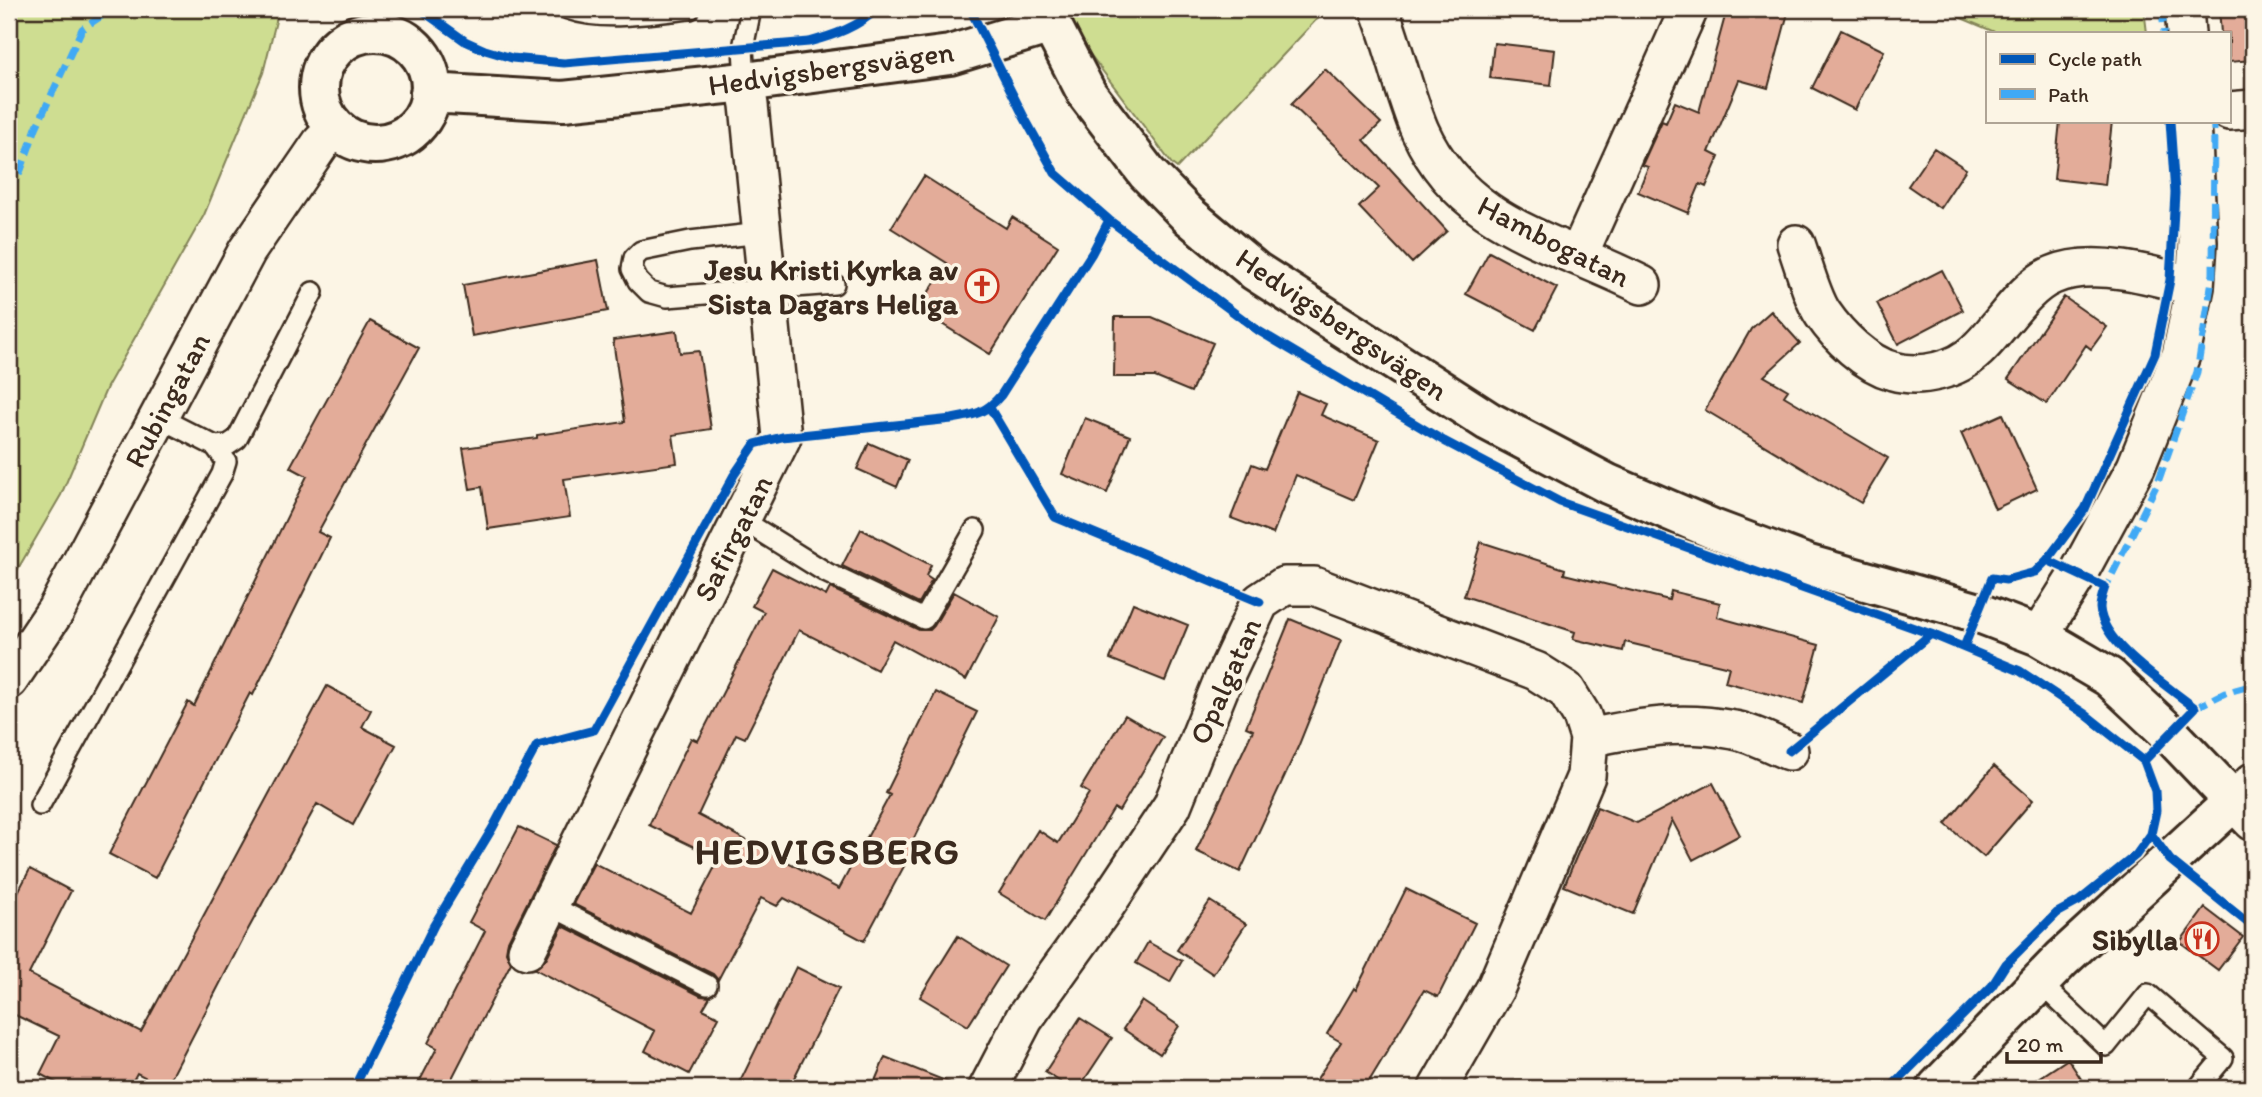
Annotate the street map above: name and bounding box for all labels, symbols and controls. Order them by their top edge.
street label: Hedvigsbergsvägen [706,32,956,104]
legend [1986,32,2230,122]
text: Cycle path [2048,46,2142,71]
text: Path [2048,82,2089,107]
street label: Hambogatan [1472,187,1637,295]
street label: Hedvigsbergsvägen [1229,239,1455,409]
place label: Jesu Kristi Kyrka av Sista Dagars Heliga [703,251,958,322]
church icon: Jesu Kristi Kyrka av Sista Dagars Heliga [963,267,1001,305]
street label: Rubingatan [116,326,218,474]
street label: Safirgatan [685,468,781,608]
street label: Opalgatan [1181,612,1269,750]
district label: HEDVIGSBERG [695,829,961,873]
restaurant icon: Sibylla [2183,920,2221,958]
place label: Sibylla [2092,921,2178,958]
scale bar [2007,1020,2101,1064]
text: 20 m [2017,1032,2064,1057]

